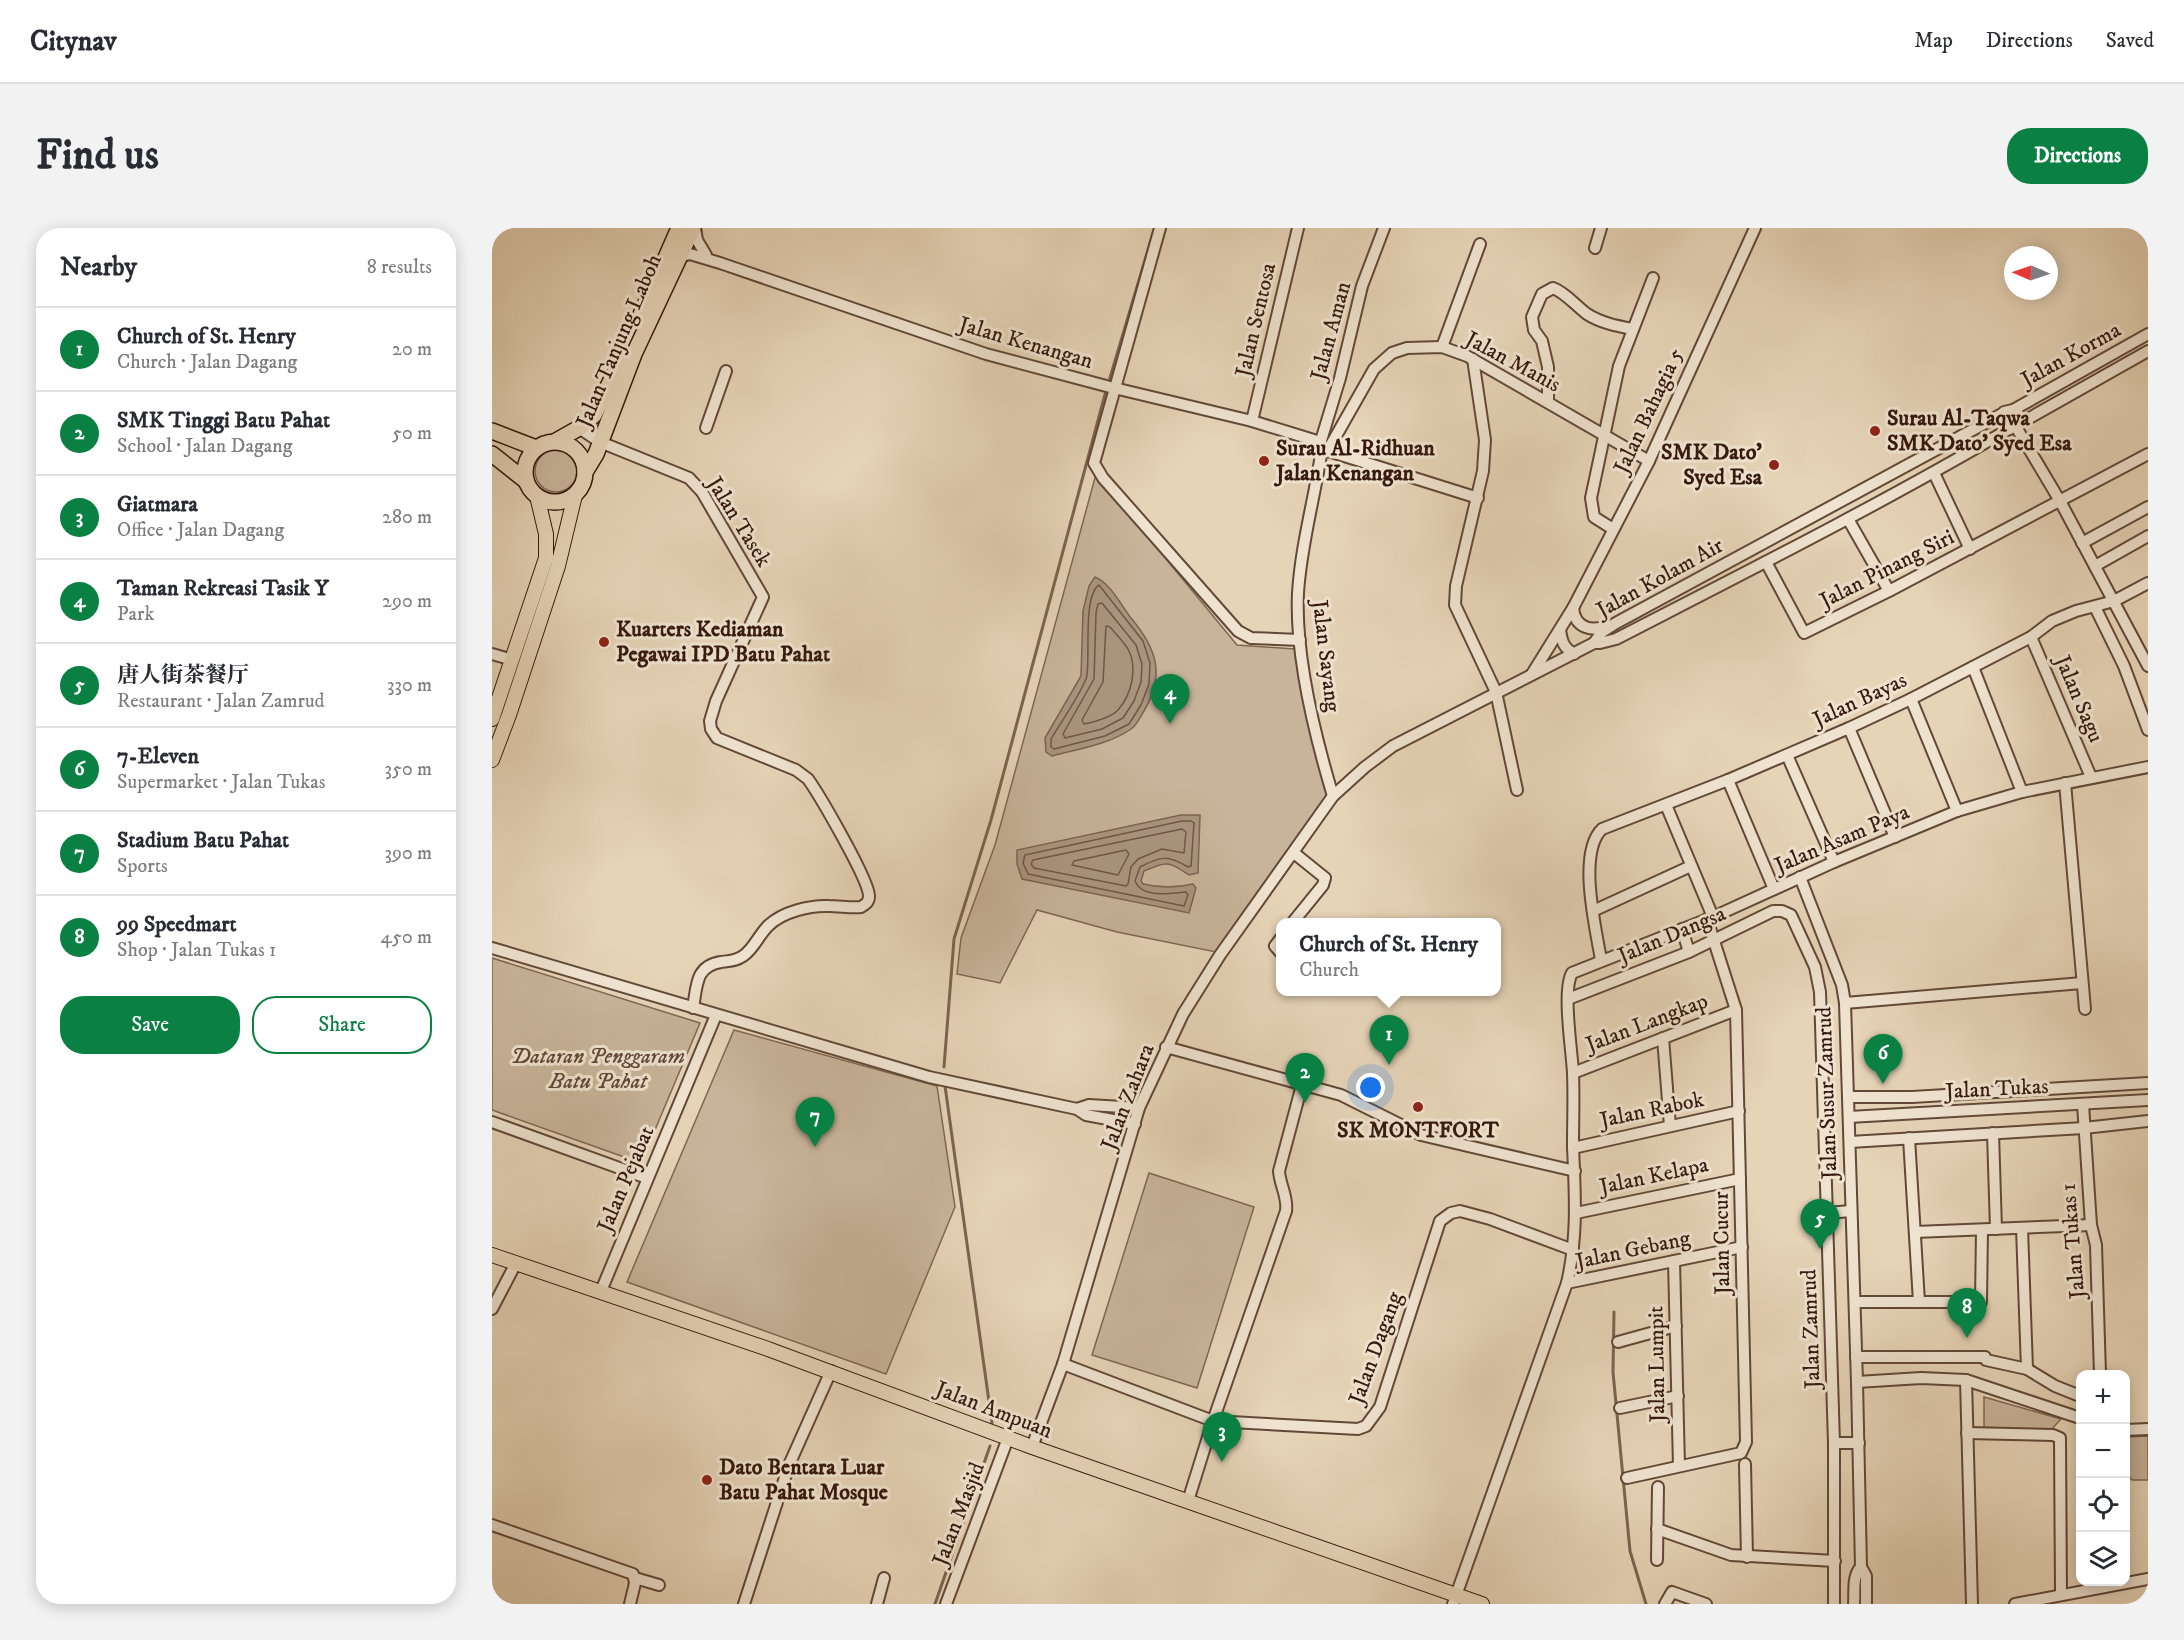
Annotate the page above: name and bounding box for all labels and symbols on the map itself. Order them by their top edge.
north arrow [2004,246,2058,300]
street label: Jalan Tanjung Laboh [569,250,668,434]
street label: Jalan Sentosa [1229,260,1282,382]
street label: Jalan Aman [1304,278,1357,385]
street label: Jalan Kenangan [954,310,1097,375]
street label: Jalan Korma [2015,316,2126,394]
street label: Jalan Manis [1459,325,1565,398]
street label: Jalan Bahagia 5 [1607,344,1690,480]
place label: Surau Al-Taqwa SMK Dato’ Syed Esa [1887,405,2072,457]
marker: Surau Al-Taqwa SMK Dato’ Syed Esa [1868,424,1882,438]
place label: Surau Al-Ridhuan Jalan Kenangan [1273,435,1435,487]
place label: SMK Dato' Syed Esa [1661,439,1763,491]
marker: Surau Al-Ridhuan Jalan Kenangan [1257,454,1271,468]
marker: SMK Dato' Syed Esa [1767,458,1781,472]
street label: Jalan Tasek [700,470,777,572]
street label: Jalan Pinang Siri [1814,524,1959,615]
street label: Jalan Kolam Air [1590,532,1729,625]
street label: Jalan Sayang [1305,596,1346,714]
place label: Kuarters Kediaman Pegawai IPD Batu Pahat [616,616,830,668]
marker: Kuarters Kediaman Pegawai IPD Batu Pahat [597,635,611,649]
street label: Jalan Sagu [2048,650,2109,747]
street label: Jalan Bayas [1807,667,1911,734]
pin: 4 [1150,674,1190,724]
street label: Jalan Asam Paya [1769,798,1914,880]
street label: Jalan Dangsa [1612,900,1731,971]
street label: Jalan Langkap [1580,987,1712,1059]
street label: Jalan Susur Zamrud [1810,1006,1844,1182]
pin: 1 [1370,1016,1408,1065]
pin: 6 [1864,1034,1902,1084]
street label: Jalan Zahara [1095,1039,1161,1156]
park label: Dataran Penggaram Batu Pahat [511,1043,685,1095]
pin: 2 [1286,1054,1324,1103]
your location [1356,1073,1385,1102]
street label: Jalan Tukas [1943,1073,2049,1105]
street label: Jalan Rabok [1596,1086,1707,1135]
pin: 7 [796,1098,834,1147]
marker: SK MONTFORT [1411,1100,1425,1114]
place label: SK MONTFORT [1337,1117,1499,1144]
street label: Jalan Pejabat [591,1122,660,1238]
street label: Jalan Kelapa [1595,1151,1711,1201]
street label: Jalan Tukas 1 [2055,1182,2092,1302]
street label: Jalan Cucur [1708,1190,1736,1297]
pin: 5 [1800,1200,1840,1249]
street label: Jalan Gebang [1571,1225,1693,1276]
street label: Jalan Zamrud [1795,1269,1827,1391]
street label: Jalan Dagang [1342,1288,1409,1410]
pin: 8 [1948,1288,1986,1338]
street label: Jalan Lumpit [1642,1306,1672,1424]
street label: Jalan Ampuan [930,1375,1057,1445]
pin: 3 [1202,1412,1242,1462]
place label: Dato Bentara Luar Batu Pahat Mosque [719,1454,888,1506]
street label: Jalan Masjid [926,1458,991,1571]
marker: Dato Bentara Luar Batu Pahat Mosque [700,1473,714,1487]

